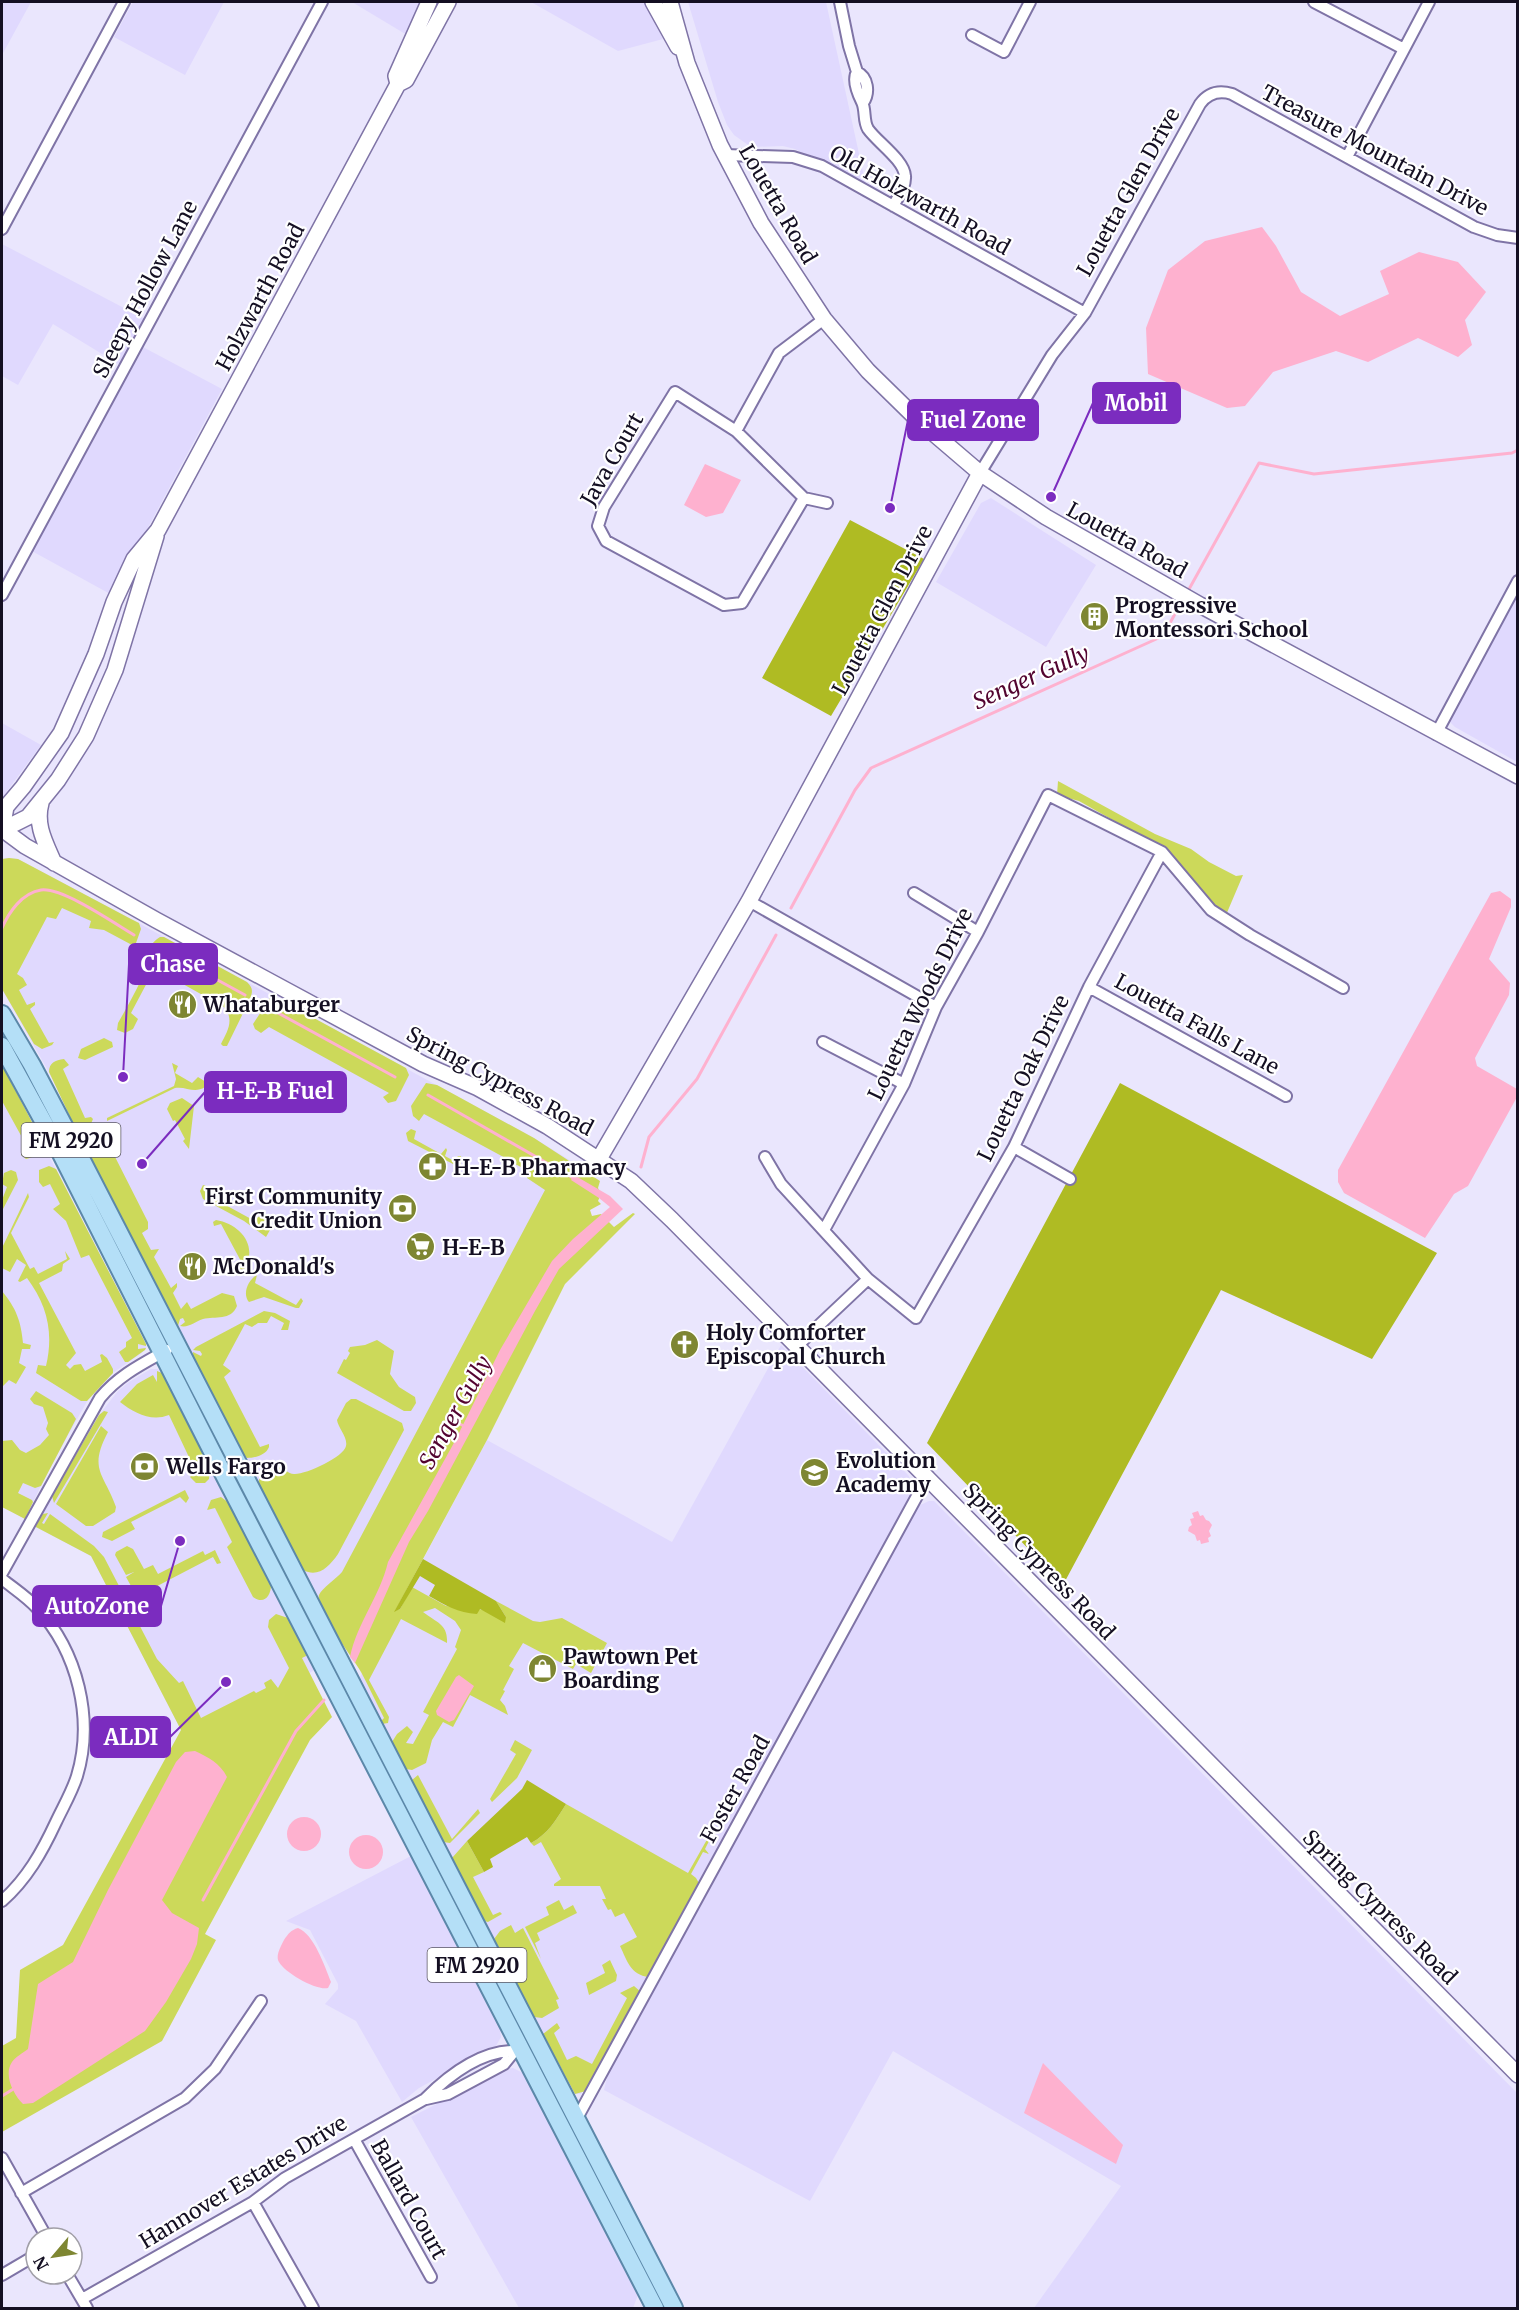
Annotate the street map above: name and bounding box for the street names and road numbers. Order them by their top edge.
street label: Treasure Mountain Drive [1257,79,1493,221]
street label: Louetta Glen Drive [1071,103,1186,281]
street label: Louetta Road [733,139,823,269]
street label: Old Holzwarth Road [825,139,1015,261]
street label: Sleepy Hollow Lane [87,196,203,382]
street label: Holzwarth Road [210,218,310,375]
street label: Java Court [574,408,649,511]
street label: Louetta Road [1062,496,1192,584]
street label: Louetta Glen Drive [826,520,938,700]
street label: Louetta Woods Drive [862,903,978,1105]
street label: Louetta Falls Lane [1110,968,1284,1080]
street label: Louetta Oak Drive [971,990,1075,1166]
street label: Spring Cypress Road [402,1020,598,1142]
road number: FM 2920 [22,1123,121,1157]
street label: Spring Cypress Road [957,1477,1121,1645]
street label: Foster Road [694,1730,776,1847]
street label: Spring Cypress Road [1297,1824,1463,1990]
road number: FM 2920 [428,1948,526,1982]
street label: Hannover Estates Drive [134,2109,352,2255]
street label: Ballard Court [365,2134,453,2264]

